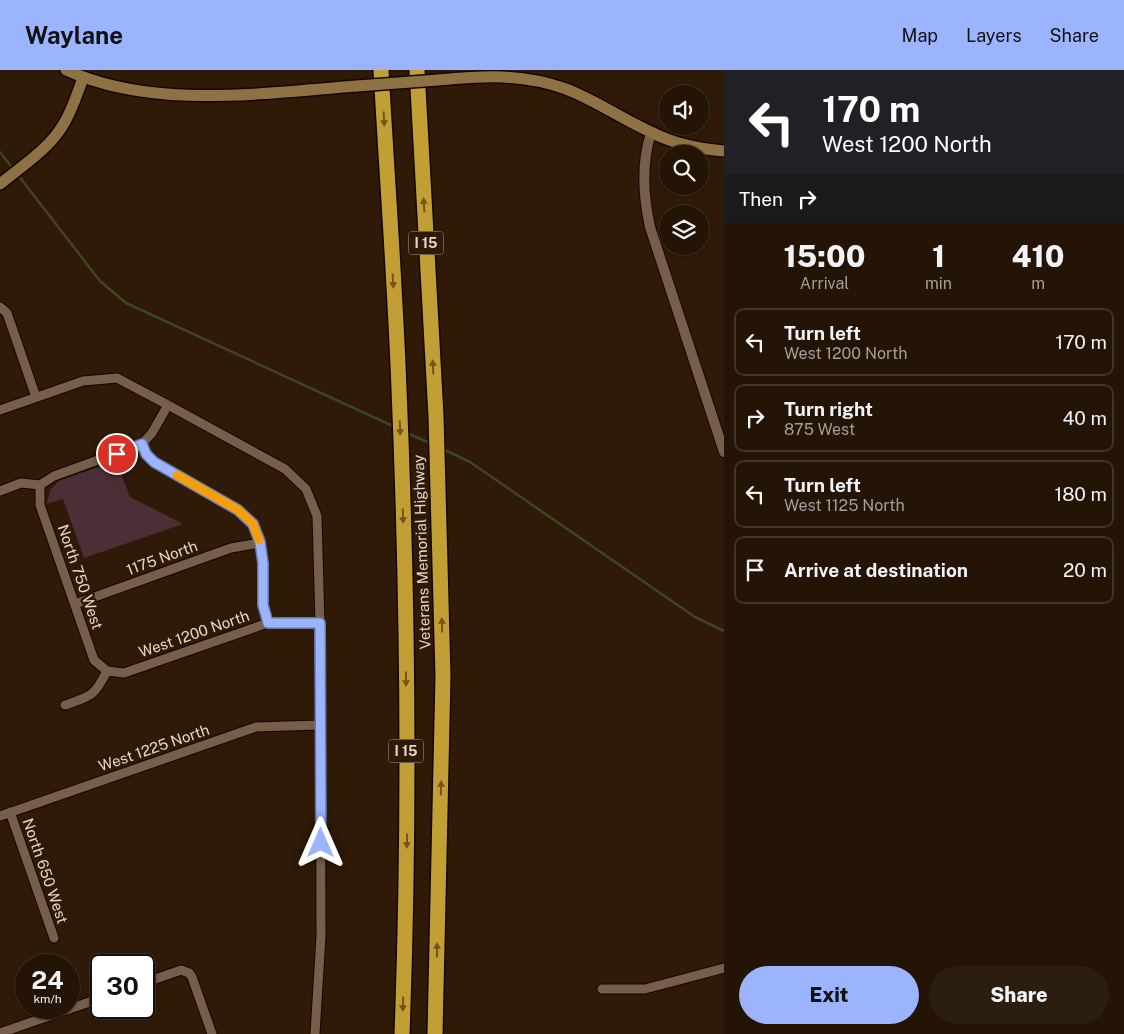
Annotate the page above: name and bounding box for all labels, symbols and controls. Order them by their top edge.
text: Waylane [25,21,123,49]
text: Map [902,25,938,46]
text: Layers [966,25,1022,46]
text: Share [1050,25,1099,46]
map controls [659,85,709,255]
button: sound [659,85,709,135]
text: 170 m [822,89,920,130]
icon: left [739,90,804,155]
one-way arrow [380,111,388,127]
text: West 1200 North [822,131,992,157]
button: search [659,145,709,195]
icon: right [793,185,821,213]
text: Then [739,188,783,210]
one-way arrow [420,197,428,213]
button: layers [659,205,709,255]
road number: I 15 [408,232,444,254]
text: 15:00 [783,238,866,274]
text: 1 [932,238,945,274]
text: 410 [1012,238,1065,274]
one-way arrow [389,273,397,289]
text: Arrival [800,274,849,293]
text: min [925,274,952,293]
text: m [1031,274,1045,293]
text: Turn left [784,322,861,344]
icon: left [741,328,769,356]
text: 170 m [1056,331,1107,353]
text: West 1200 North [784,344,907,363]
one-way arrow [429,359,437,375]
text: Turn right [784,398,873,420]
icon: right [741,404,769,432]
text: 40 m [1062,407,1107,429]
one-way arrow [396,420,404,436]
text: 875 West [784,420,855,439]
pin [96,433,138,475]
icon: arrive [103,440,131,468]
street label: Veterans Memorial Highway [410,454,433,650]
text: Turn left [784,474,861,496]
icon: left [741,480,769,508]
text: 180 m [1054,483,1107,505]
text: West 1125 North [784,496,905,515]
one-way arrow [399,509,407,525]
street label: North 750 West [55,522,106,632]
street label: 1175 North [124,537,200,578]
icon: arrive [741,556,769,584]
text: Arrive at destination [784,559,968,581]
text: 20 m [1063,559,1107,581]
street label: West 1200 North [136,607,251,660]
one-way arrow [438,617,446,633]
one-way arrow [402,671,410,687]
street label: West 1225 North [96,721,211,774]
road number: I 15 [388,739,424,762]
one-way arrow [437,780,445,796]
street label: North 650 West [19,816,72,926]
position arrow [294,816,346,868]
one-way arrow [403,833,411,849]
one-way arrow [434,942,442,958]
speed limit sign: 30 [90,954,155,1019]
text: 24 [31,965,64,995]
button: Exit [739,966,919,1024]
button: Share [929,966,1109,1024]
text: km/h [33,992,62,1006]
one-way arrow [399,996,407,1012]

